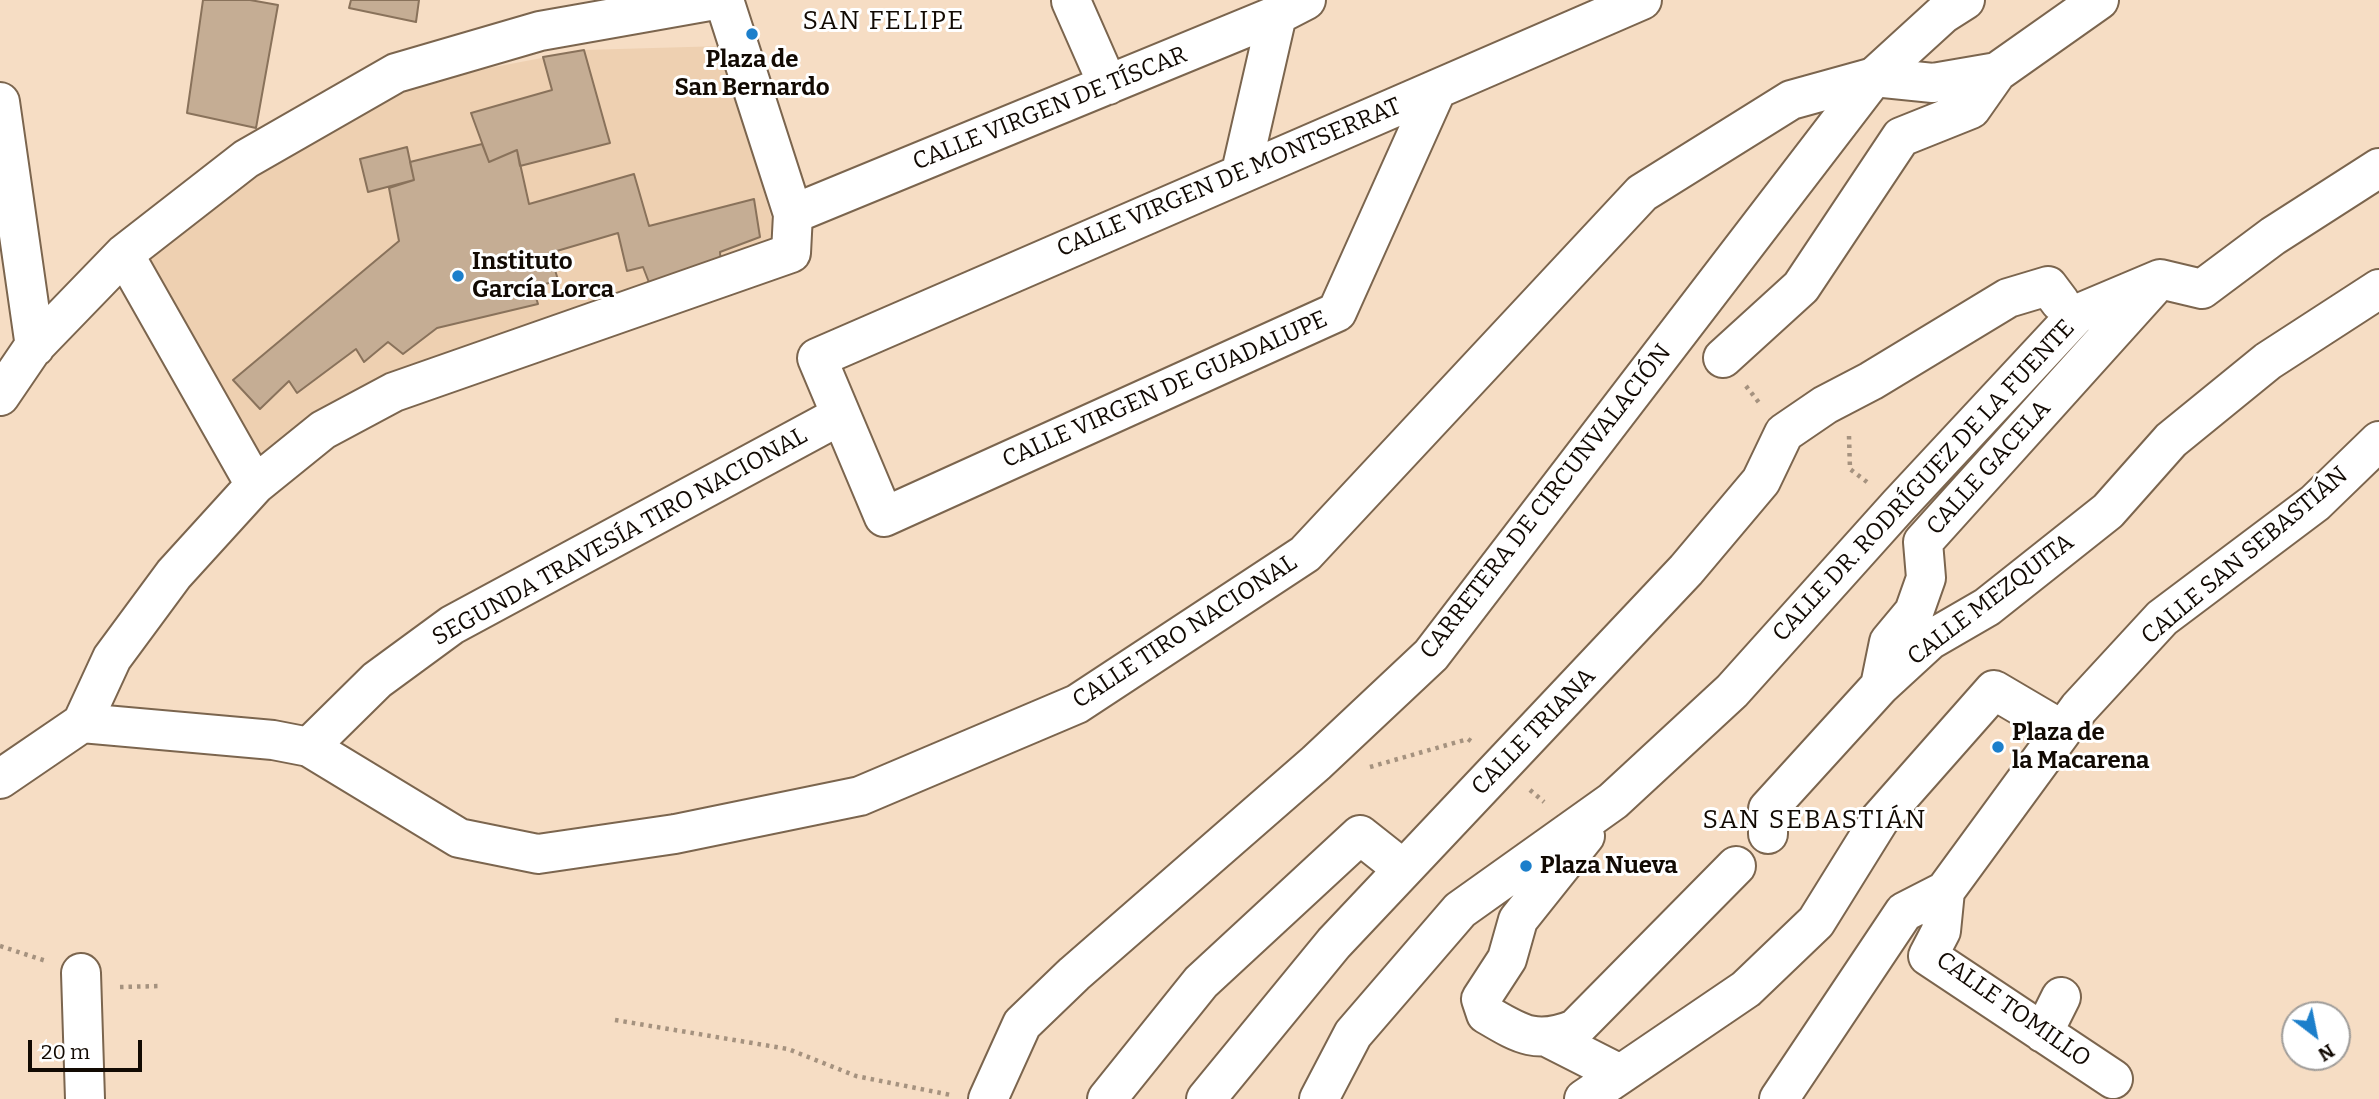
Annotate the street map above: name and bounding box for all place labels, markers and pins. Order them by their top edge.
marker: Plaza de San Bernardo [744,26,760,42]
place label: Plaza de San Bernardo [674,46,830,102]
place label: Instituto García Lorca [472,248,614,304]
marker: Instituto García Lorca [450,268,466,284]
place label: Plaza de la Macarena [2012,719,2150,775]
marker: Plaza de la Macarena [1990,739,2006,755]
place label: Plaza Nueva [1540,852,1678,880]
marker: Plaza Nueva [1518,858,1534,874]

